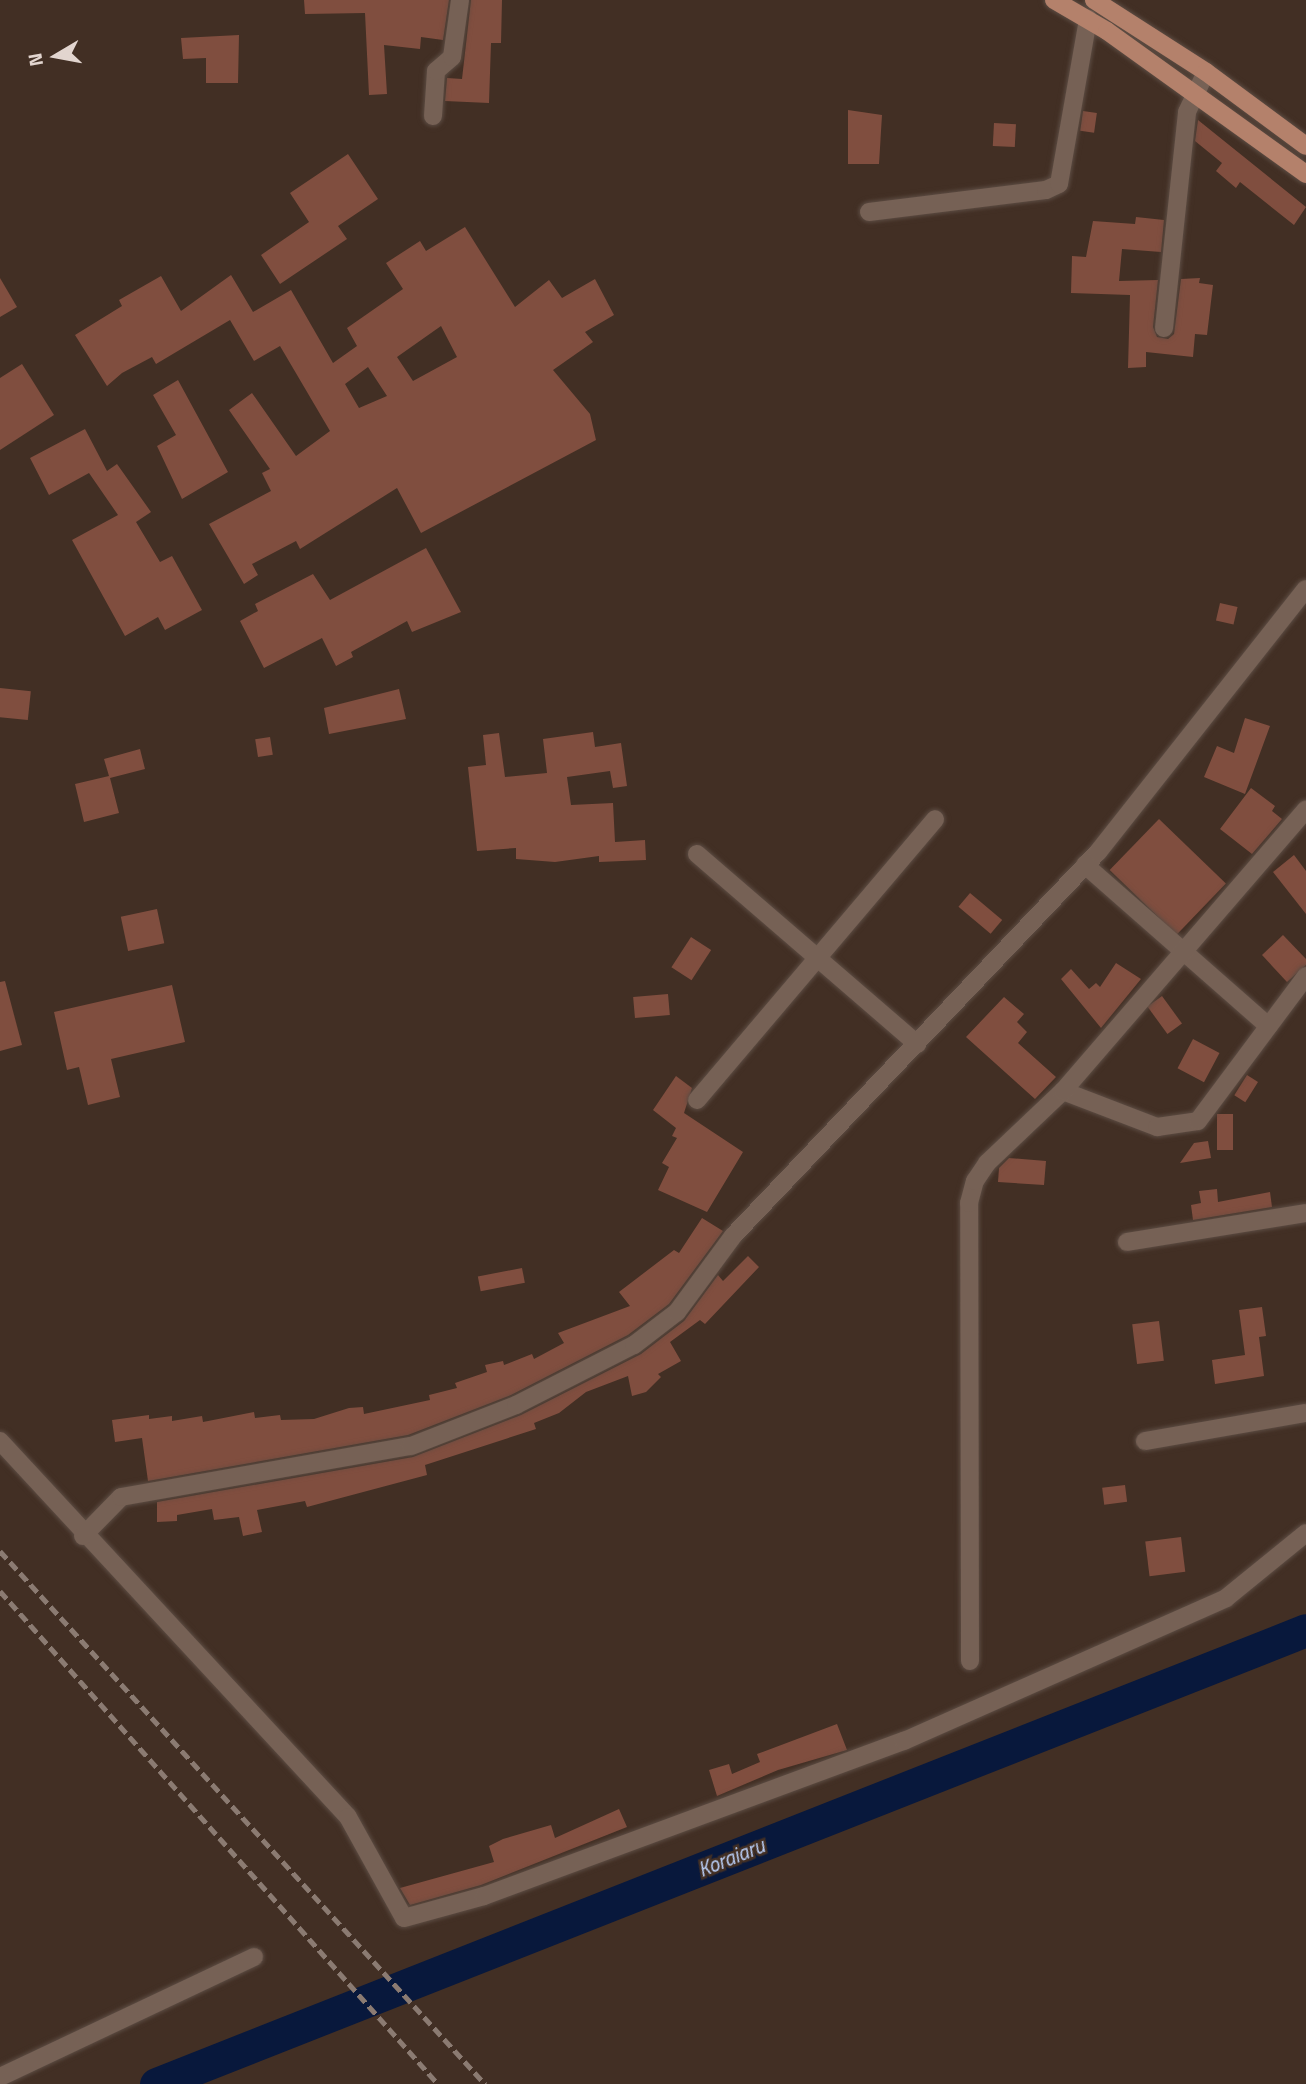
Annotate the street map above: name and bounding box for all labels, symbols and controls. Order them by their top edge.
north arrow [21,21,91,91]
text: N [19,51,50,69]
water label: Koraiaru [694,1832,768,1882]

